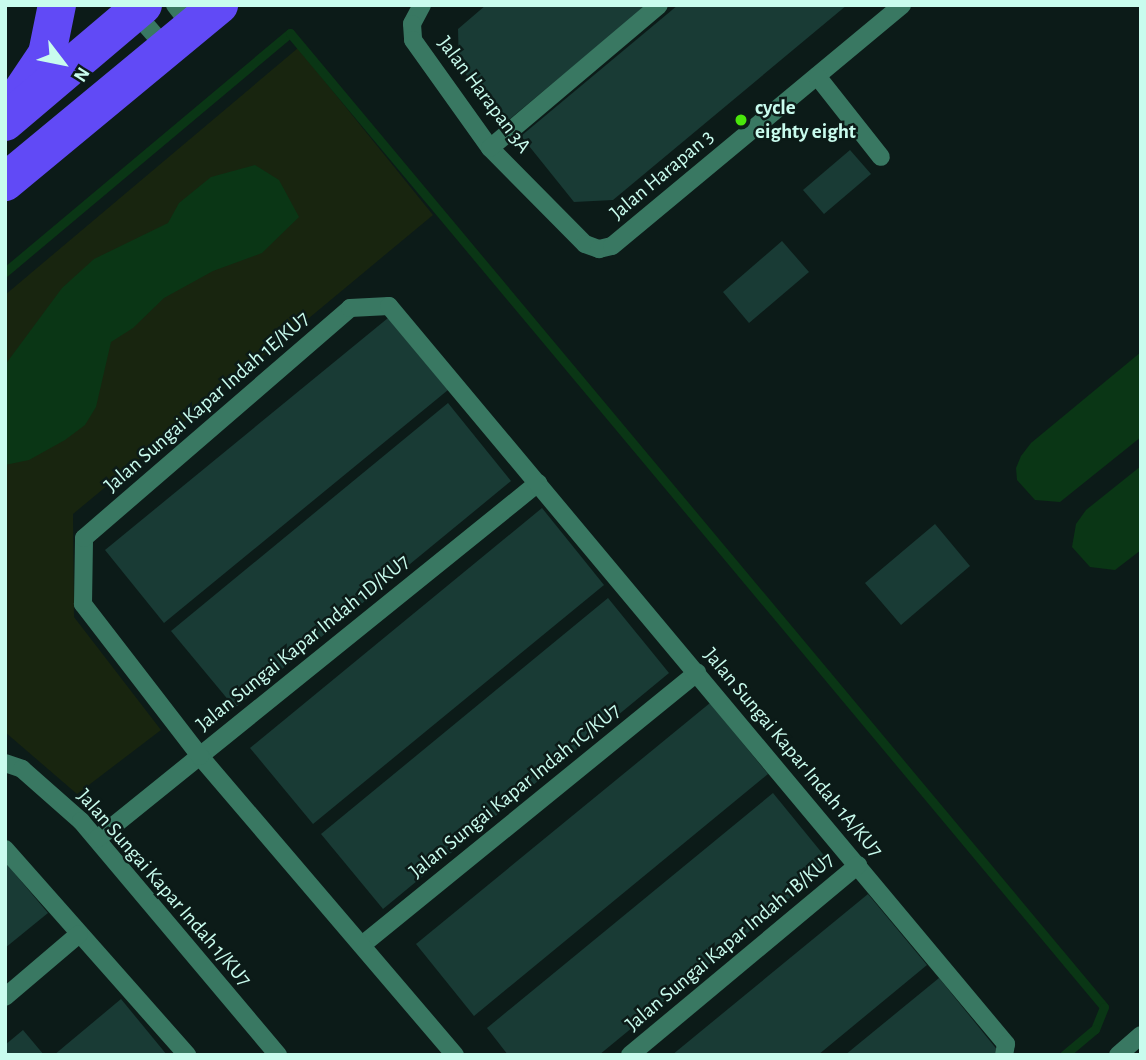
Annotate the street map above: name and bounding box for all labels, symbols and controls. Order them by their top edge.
north arrow [28,28,98,98]
street label: Jalan Harapan 3A [432,32,536,158]
text: N [70,64,93,85]
place label: cycle eighty eight [755,95,856,145]
marker: cycle eighty eight [733,112,749,128]
street label: Jalan Harapan 3 [605,124,719,226]
street label: Jalan Sungai Kapar Indah 1E/KU7 [99,306,315,498]
street label: Jalan Sungai Kapar Indah 1D/KU7 [191,549,415,737]
street label: Jalan Sungai Kapar Indah 1A/KU7 [698,643,888,863]
street label: Jalan Sungai Kapar Indah 1C/KU7 [404,698,626,884]
street label: Jalan Sungai Kapar Indah 1/KU7 [71,784,257,992]
street label: Jalan Sungai Kapar Indah 1B/KU7 [620,847,840,1037]

